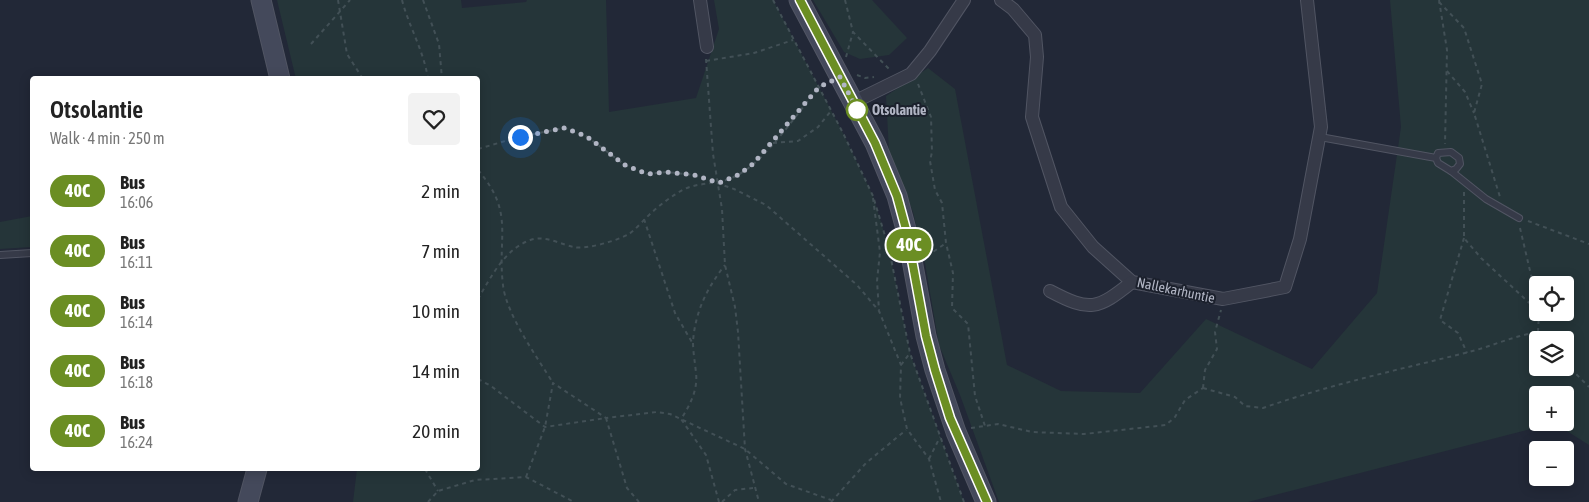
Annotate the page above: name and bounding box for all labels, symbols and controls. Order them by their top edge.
button: heart [408,93,460,145]
text: Otsolantie [50,96,143,123]
marker: Otsolantie [846,99,868,121]
place label: Otsolantie [872,102,926,118]
your location [508,125,533,150]
text: Walk · 4 min · 250 m [50,129,164,147]
text: Bus [120,171,145,193]
text: 40C [65,180,90,201]
text: 2 min [421,180,460,202]
text: 16:06 [120,193,153,211]
line badge: 40C [880,229,938,261]
text: Bus [120,231,145,253]
text: 40C [896,234,922,255]
text: 40C [65,240,90,261]
text: 7 min [421,240,460,262]
text: 16:11 [120,253,153,271]
street label: Nallekarhuntie [1136,274,1216,306]
map controls [1529,276,1574,486]
button: locate [1529,276,1574,321]
text: Bus [120,291,145,313]
text: 40C [65,300,90,321]
text: 10 min [412,300,460,322]
text: 16:14 [120,313,153,331]
button: layers [1529,331,1574,376]
text: Bus [120,351,145,373]
text: 40C [65,360,90,381]
text: 14 min [412,360,460,382]
text: 16:18 [120,373,153,391]
button: + [1529,386,1574,431]
text: Bus [120,411,145,433]
text: 40C [65,420,90,441]
text: 20 min [412,420,460,442]
text: 16:24 [120,433,153,451]
button: − [1529,441,1574,486]

